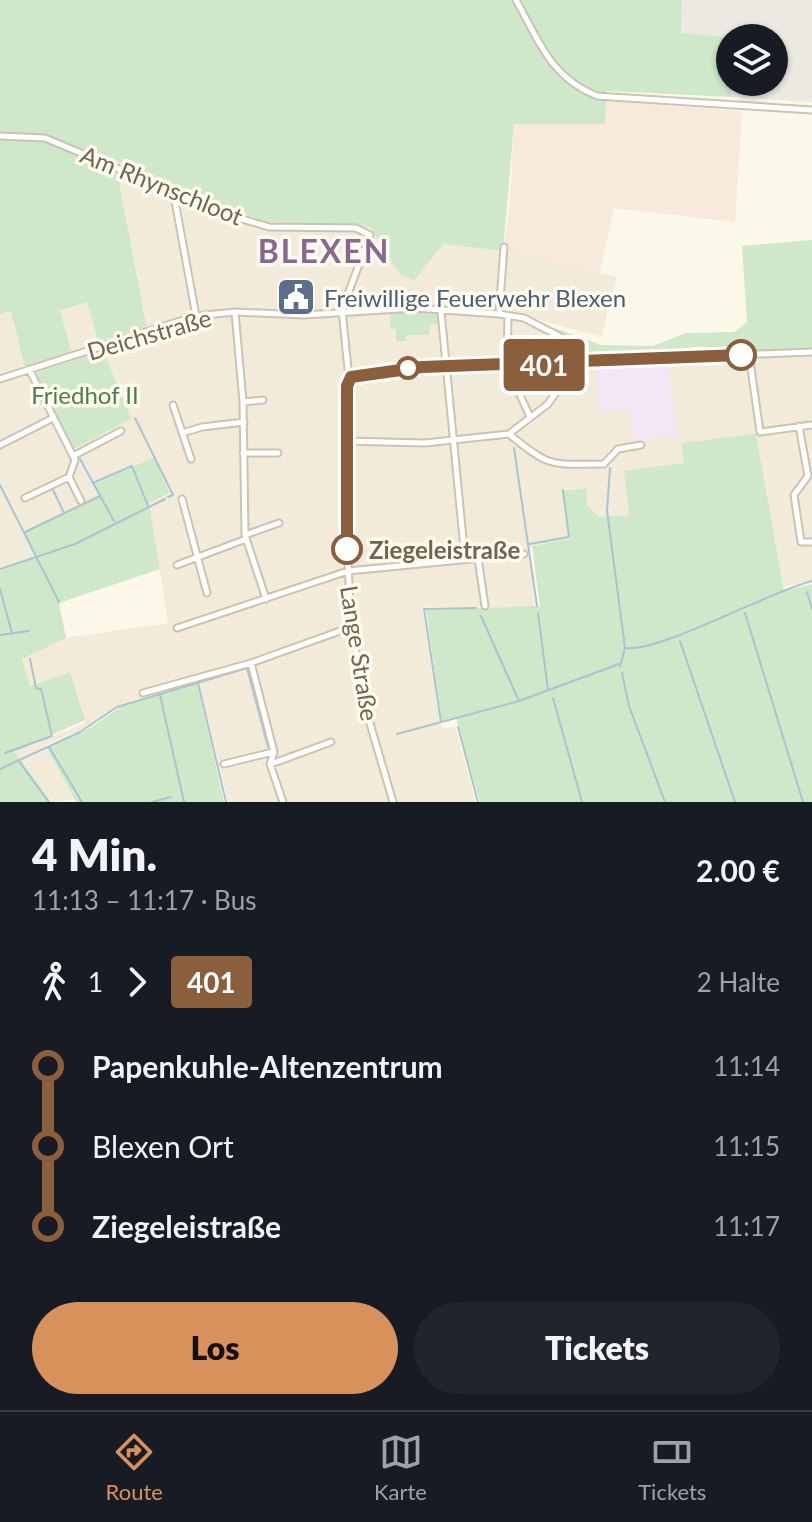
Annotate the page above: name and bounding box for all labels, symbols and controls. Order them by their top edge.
map controls [716,24,788,96]
button: layers [716,24,788,96]
street label: Am Rhynschloot [77,139,248,231]
district label: BLEXEN [258,231,390,270]
public building icon: Freiwillige Feuerwehr Blexen [275,276,317,318]
place label: Freiwillige Feuerwehr Blexen [324,283,626,312]
street label: Deichstraße [84,302,214,366]
line badge: 401 [498,339,590,391]
unlabelled marker [726,340,756,370]
text: 401 [520,348,568,382]
unlabelled marker [397,357,419,379]
park label: Friedhof II [31,380,139,409]
marker: Ziegeleistraße [332,534,362,564]
place label: Ziegeleistraße [369,535,520,564]
street label: Lange Straße [335,583,385,723]
text: 4 Min. [32,828,157,880]
text: 2.00 € [696,852,780,888]
text: 11:13 – 11:17 · Bus [32,884,256,916]
icon: walk [32,960,76,1004]
icon: forward [115,960,159,1004]
text: 401 [187,965,236,999]
text: 1 [88,966,103,998]
text: 2 Halte [697,966,780,998]
text: Papenkuhle-Altenzentrum [92,1048,443,1084]
text: 11:14 [713,1050,780,1082]
text: Blexen Ort [92,1128,234,1164]
text: 11:15 [713,1130,780,1162]
text: Ziegeleistraße [92,1208,281,1244]
text: 11:17 [713,1210,780,1242]
button: Los [32,1302,398,1394]
button: Tickets [414,1302,780,1394]
tab: Route [106,1430,163,1505]
tab: Karte [374,1430,427,1505]
tab: Tickets [638,1430,706,1505]

